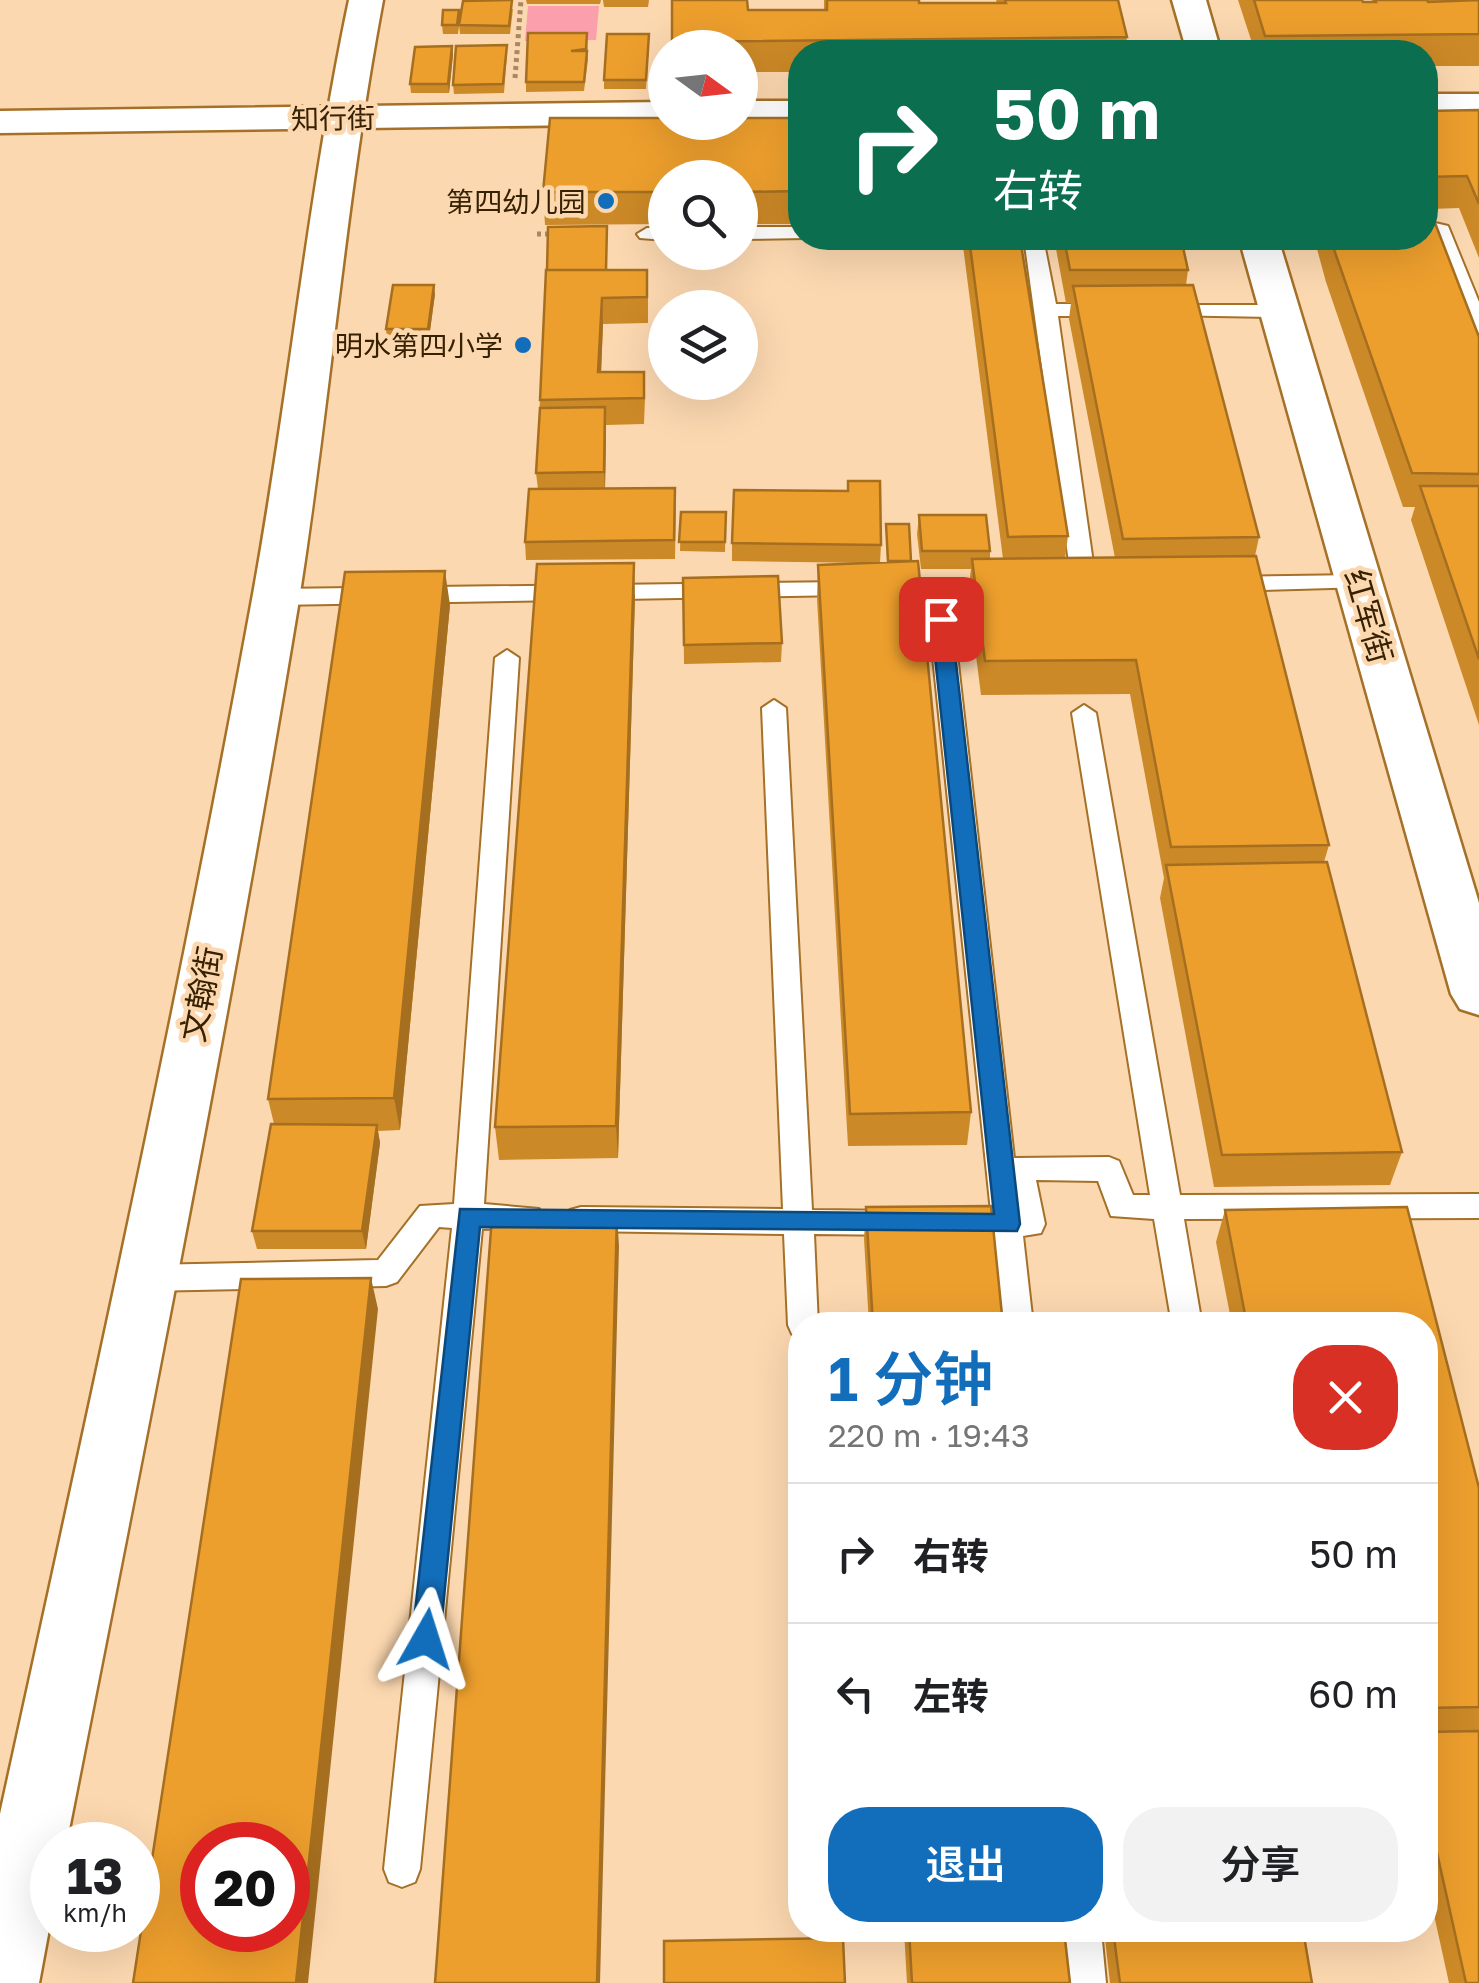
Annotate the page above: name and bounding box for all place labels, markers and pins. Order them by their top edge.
place label: 第四幼儿园 [446,185,586,218]
marker: 第四幼儿园 [595,190,617,212]
place label: 明水第四小学 [335,329,503,362]
marker: 明水第四小学 [512,334,534,356]
pin [899,577,984,662]

